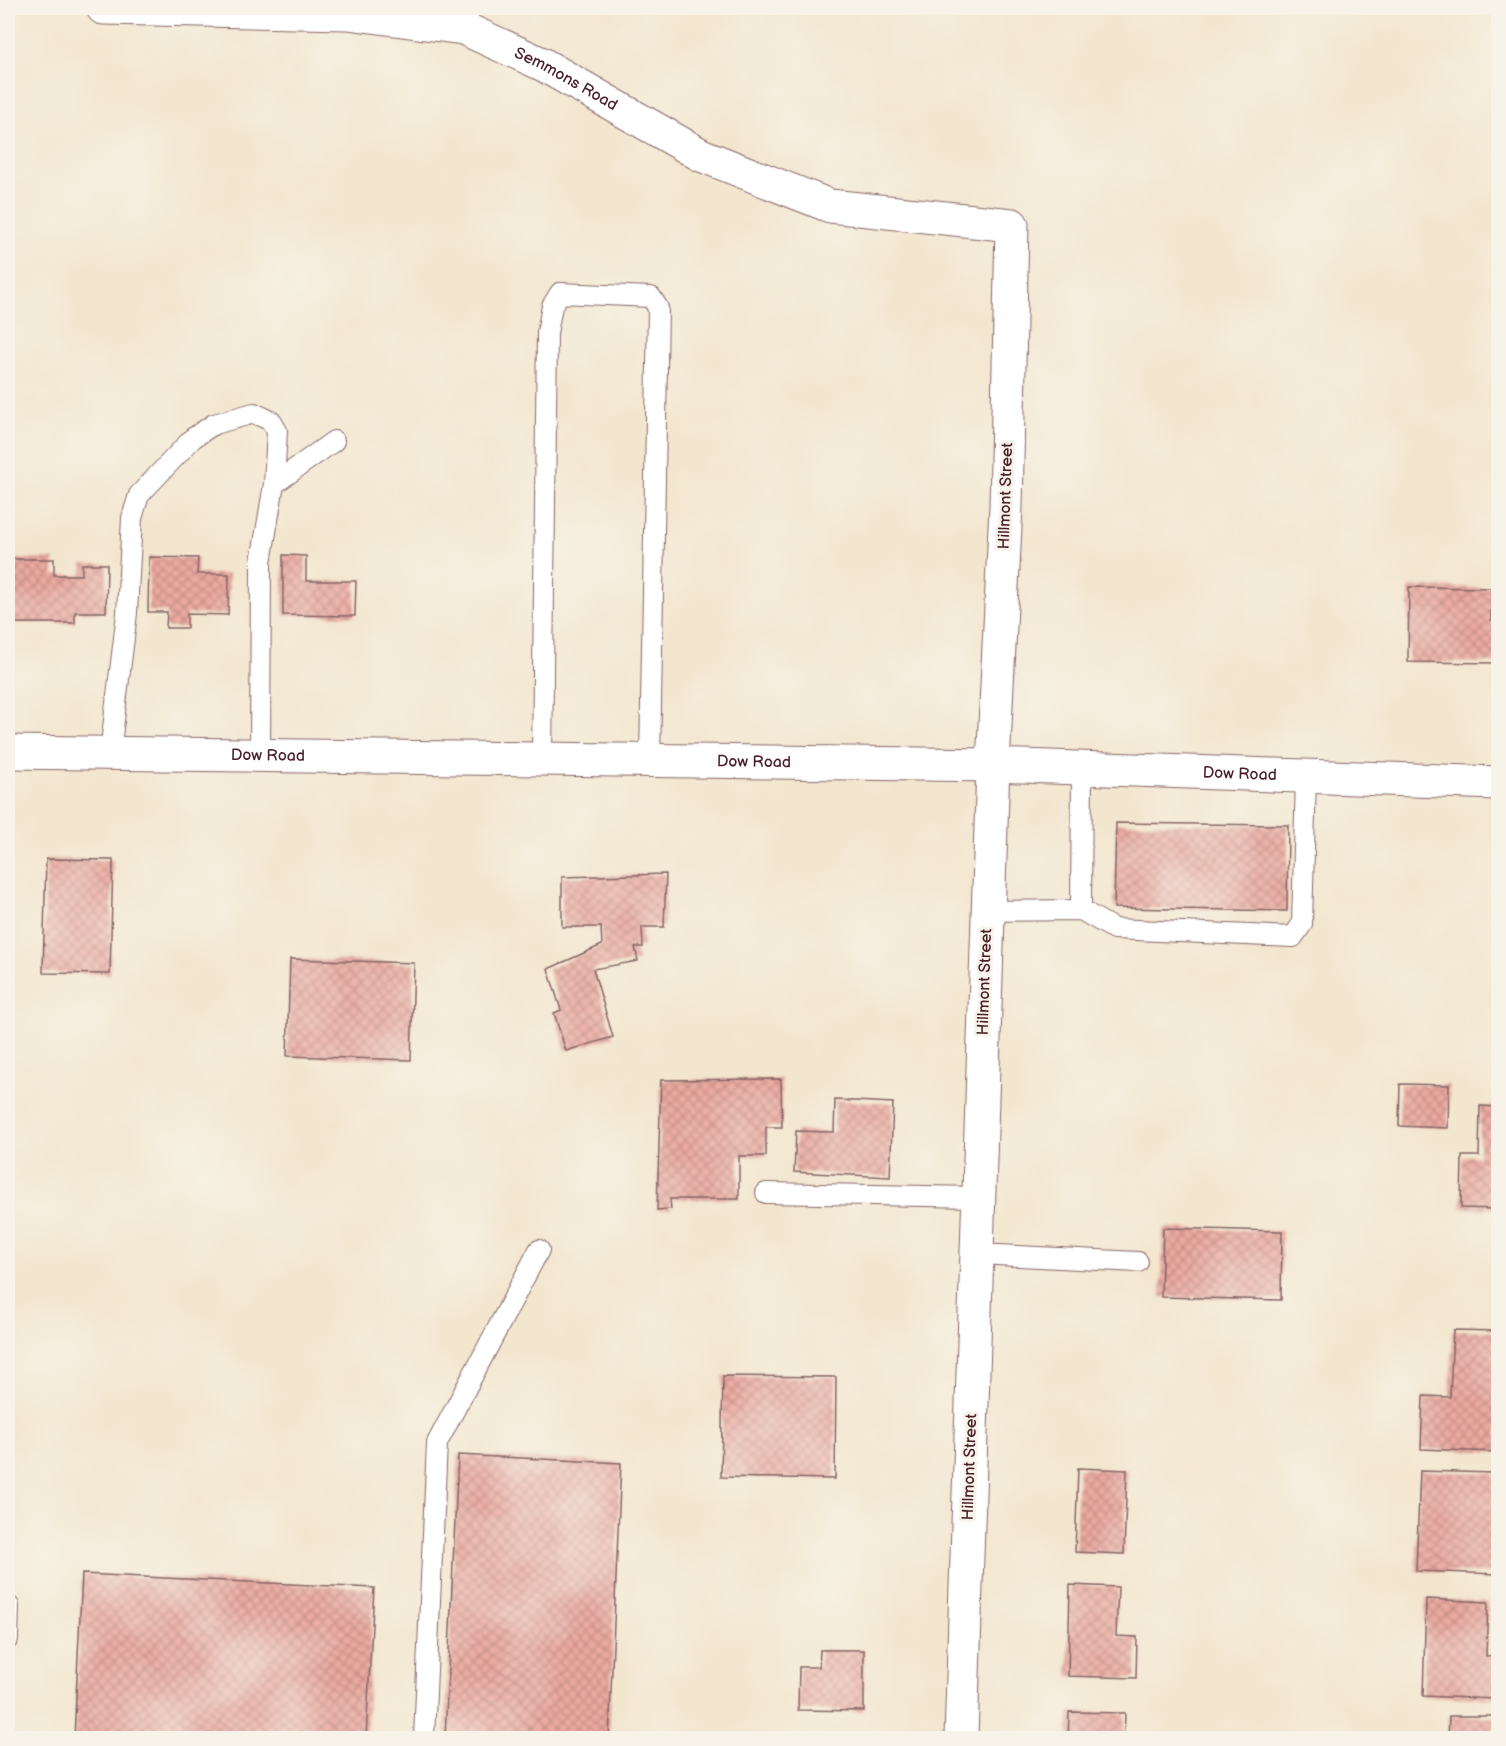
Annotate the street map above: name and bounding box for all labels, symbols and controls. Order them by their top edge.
street label: Semmons Road [511,43,621,115]
street label: Hillmont Street [995,442,1017,550]
street label: Dow Road [231,745,305,765]
street label: Dow Road [717,752,791,772]
street label: Dow Road [1202,763,1277,785]
street label: Hillmont Street [974,928,996,1036]
street label: Hillmont Street [959,1413,981,1521]

